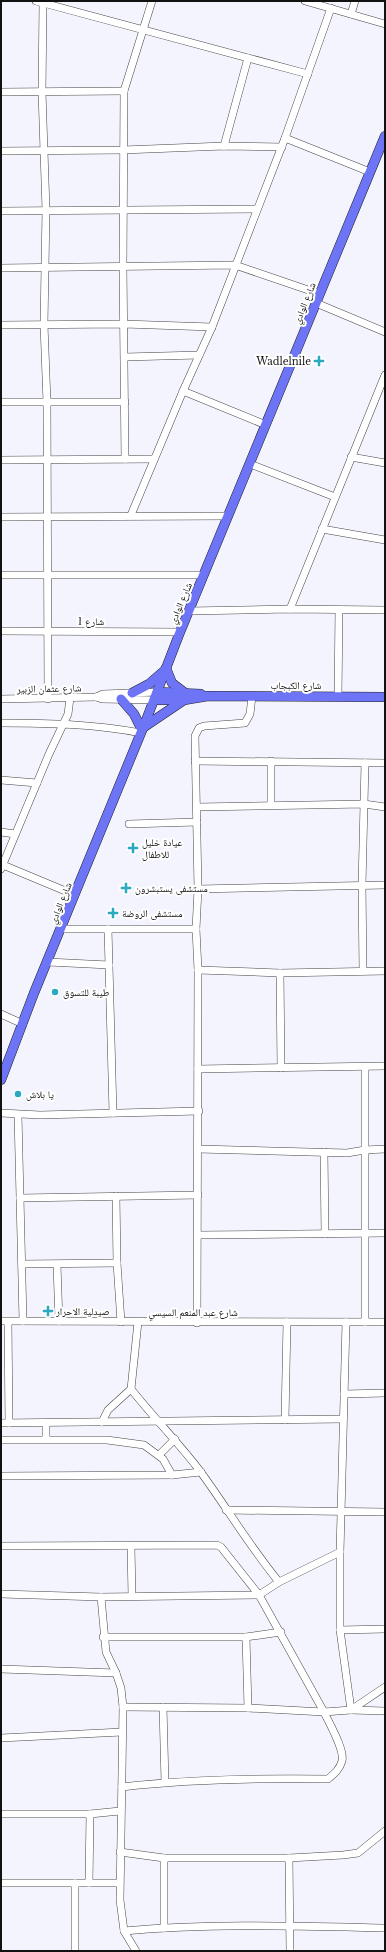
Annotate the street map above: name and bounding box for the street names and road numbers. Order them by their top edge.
street label: شارع الوادي [290,280,320,326]
street label: شارع الوادي [166,580,197,626]
street label: شارع 1 [78,615,105,628]
street label: شارع الكبجاب [271,679,322,692]
street label: شارع عثمان الزبير [15,681,82,696]
street label: شارع الوادي [46,880,76,926]
street label: شارع عبد المنعم السيسي [148,1306,238,1321]

